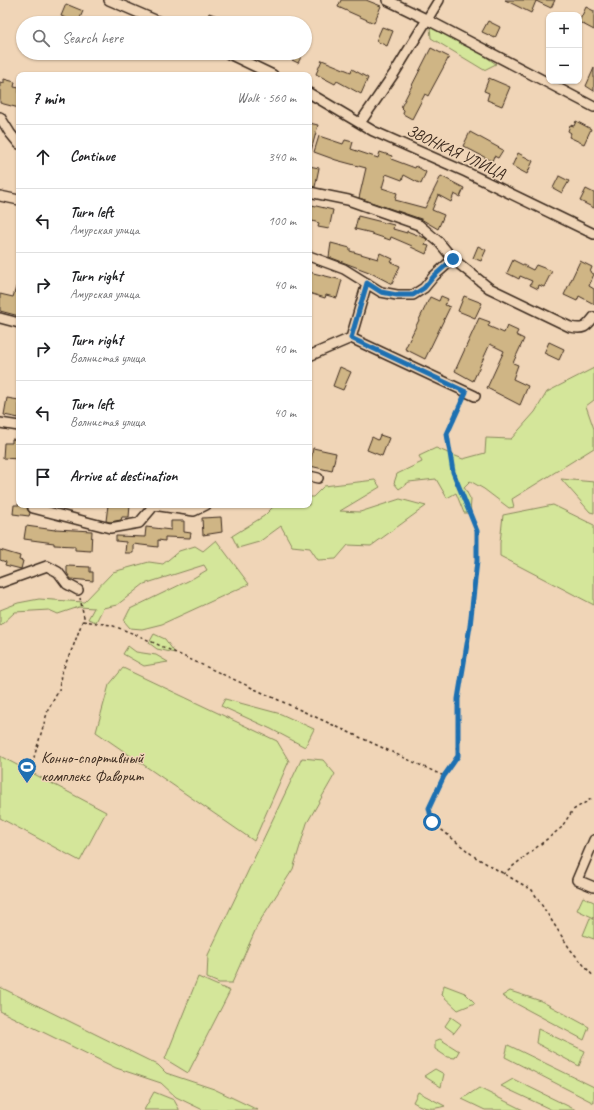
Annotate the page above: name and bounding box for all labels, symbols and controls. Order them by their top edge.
map controls [546,12,582,84]
button: + [546,12,582,48]
search box [16,16,312,60]
icon: search [30,27,52,49]
text: Search here [62,29,123,48]
button: − [546,48,582,84]
text: 7 min [32,88,65,109]
text: Walk · 560 m [237,90,296,106]
street label: ЗВОНКАЯ УЛИЦА [403,120,510,184]
icon: ahead [32,146,54,168]
text: Continue [70,147,115,166]
text: 340 m [268,149,296,165]
text: Turn left [70,203,113,222]
icon: left [32,210,54,232]
text: 100 m [268,213,296,229]
text: Амурская улица [70,222,139,238]
route end [444,250,462,268]
text: Turn right [70,267,123,286]
icon: right [32,274,54,296]
text: 40 m [274,277,296,293]
text: Амурская улица [70,286,139,302]
text: Turn right [70,331,123,350]
icon: right [32,338,54,360]
text: 40 m [274,341,296,357]
text: Волнистая улица [70,350,145,366]
text: Turn left [70,395,113,414]
icon: left [32,402,54,424]
text: 40 m [274,405,296,421]
text: Волнистая улица [70,414,145,430]
icon: arrive [32,466,54,488]
text: Arrive at destination [70,467,177,486]
place label: Конно-спортивный комплекс Фаворит [41,748,145,786]
sports icon: Конно-спортивный комплекс Фаворит [16,756,38,784]
route start [423,813,441,831]

